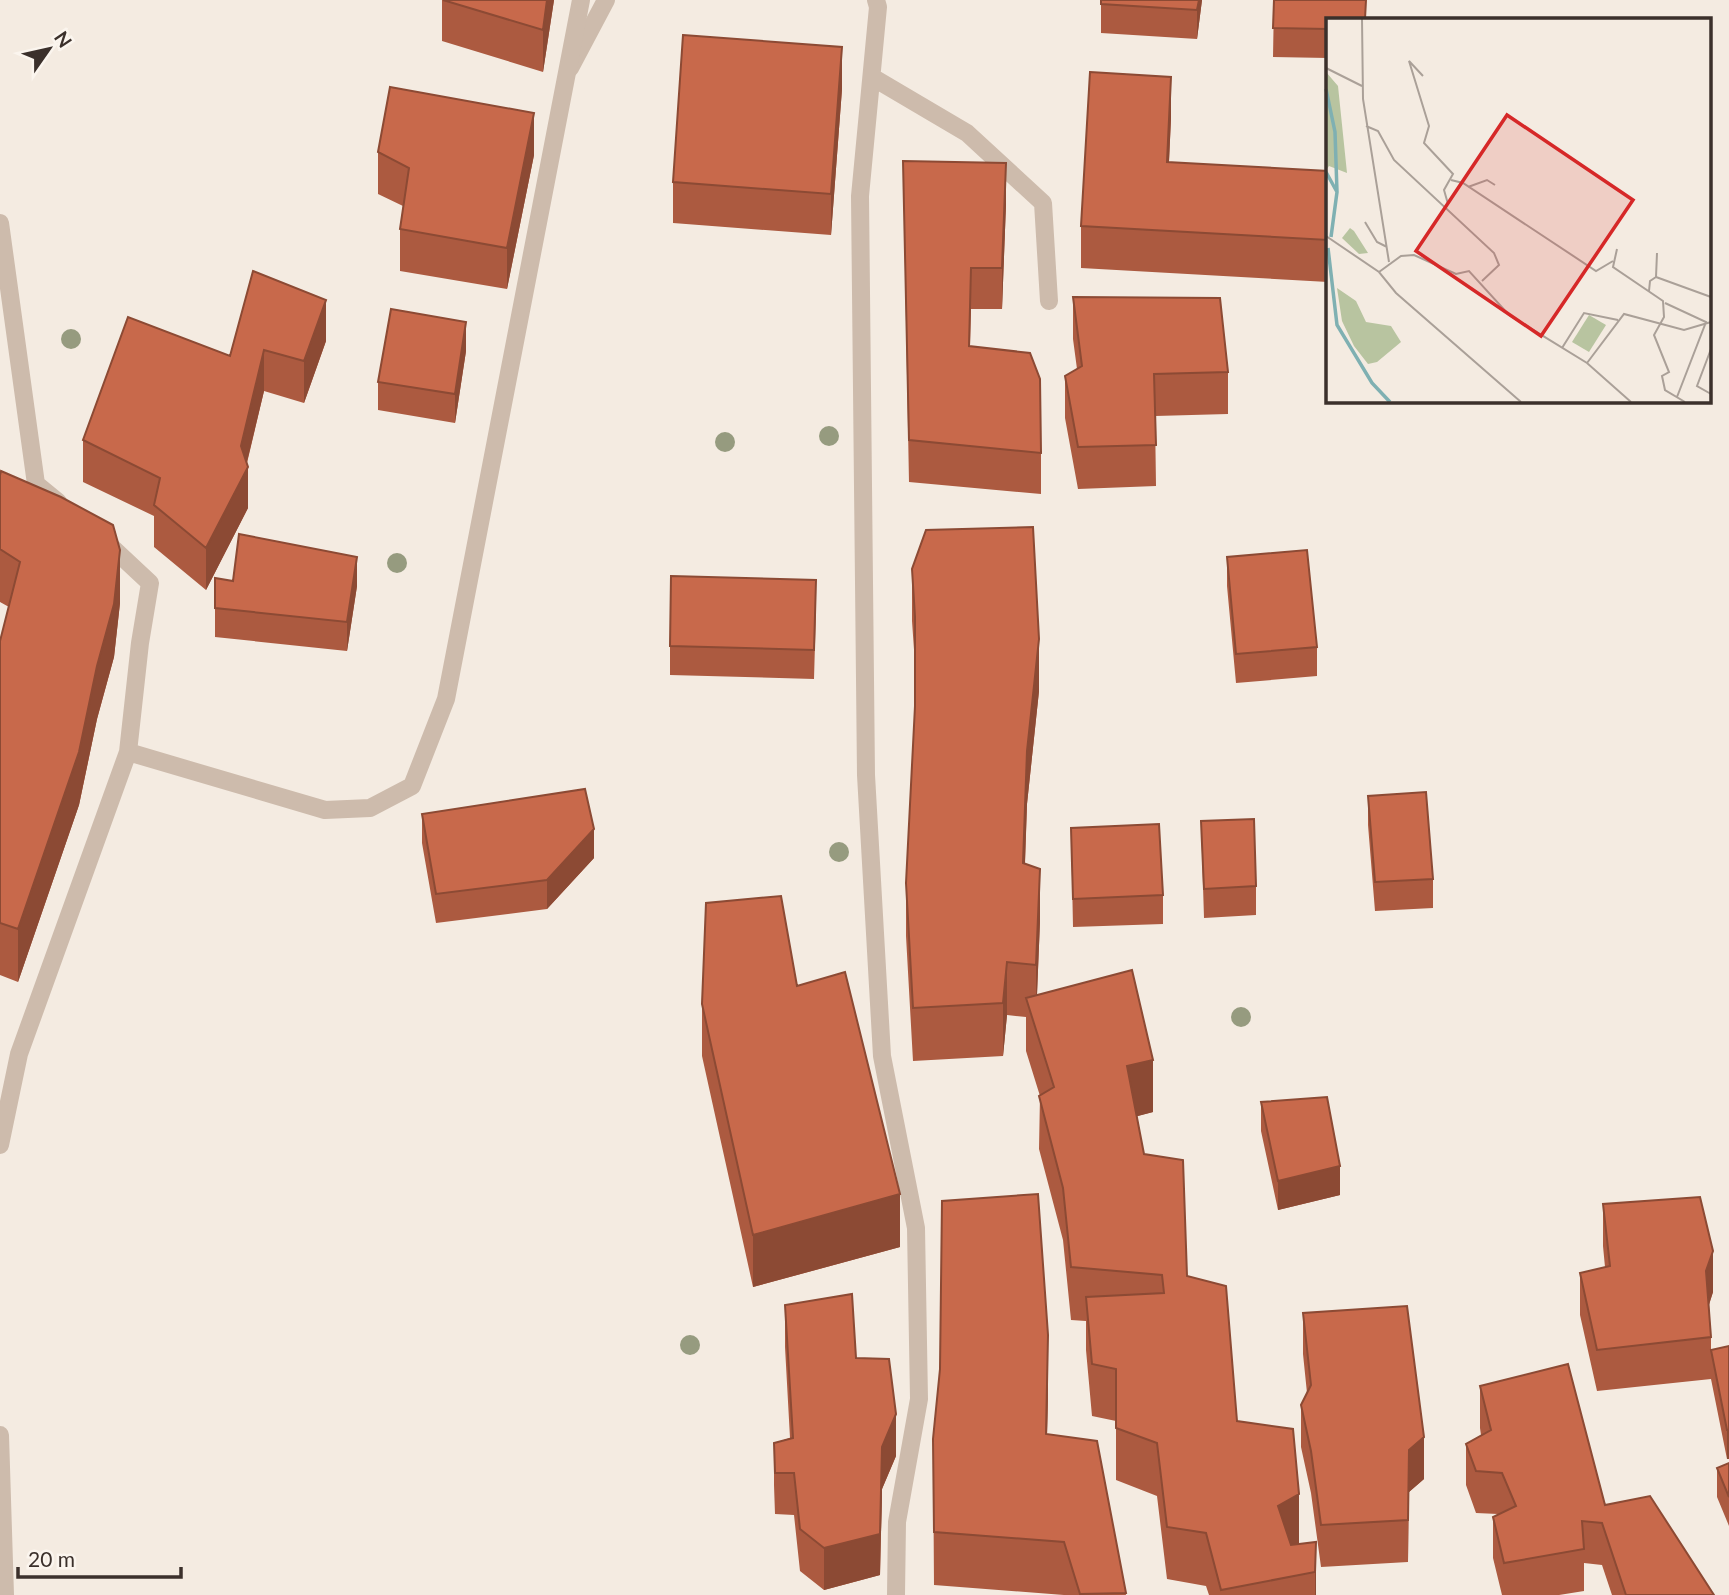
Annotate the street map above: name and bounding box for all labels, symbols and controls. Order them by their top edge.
north arrow [14,14,84,84]
inset map [1326,18,1712,402]
text: N [50,27,77,52]
scale bar [18,1536,180,1580]
text: 20 m [28,1546,75,1571]

